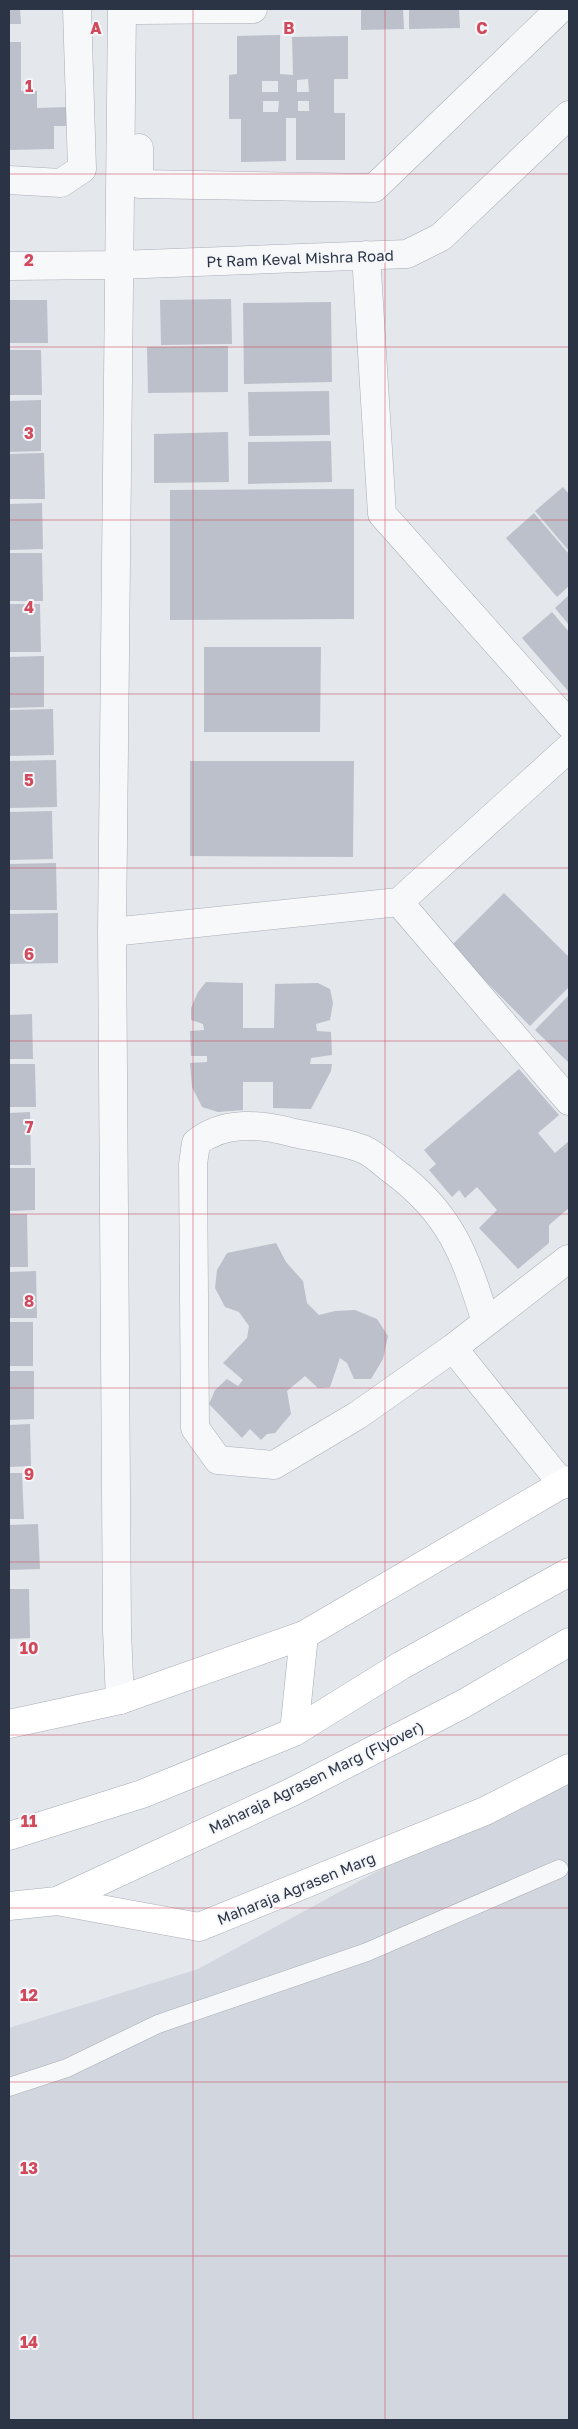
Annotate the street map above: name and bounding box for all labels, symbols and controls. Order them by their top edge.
text: A [90,18,102,38]
text: B [283,18,295,38]
text: C [476,18,488,38]
text: 1 [25,76,33,96]
street label: Pt Ram Keval Mishra Road [206,246,394,270]
text: 2 [24,250,34,270]
text: 3 [24,423,34,443]
text: 4 [24,597,34,617]
text: 5 [24,770,34,790]
text: 6 [24,944,34,964]
text: 7 [25,1117,34,1137]
text: 8 [24,1291,34,1311]
text: 9 [24,1464,34,1484]
text: 10 [20,1638,38,1658]
street label: Maharaja Agrasen Marg (Flyover) [206,1717,426,1837]
text: 11 [21,1811,37,1831]
street label: Maharaja Agrasen Marg [214,1848,378,1928]
text: 12 [20,1985,38,2005]
text: 13 [20,2158,38,2178]
text: 14 [20,2332,38,2352]

